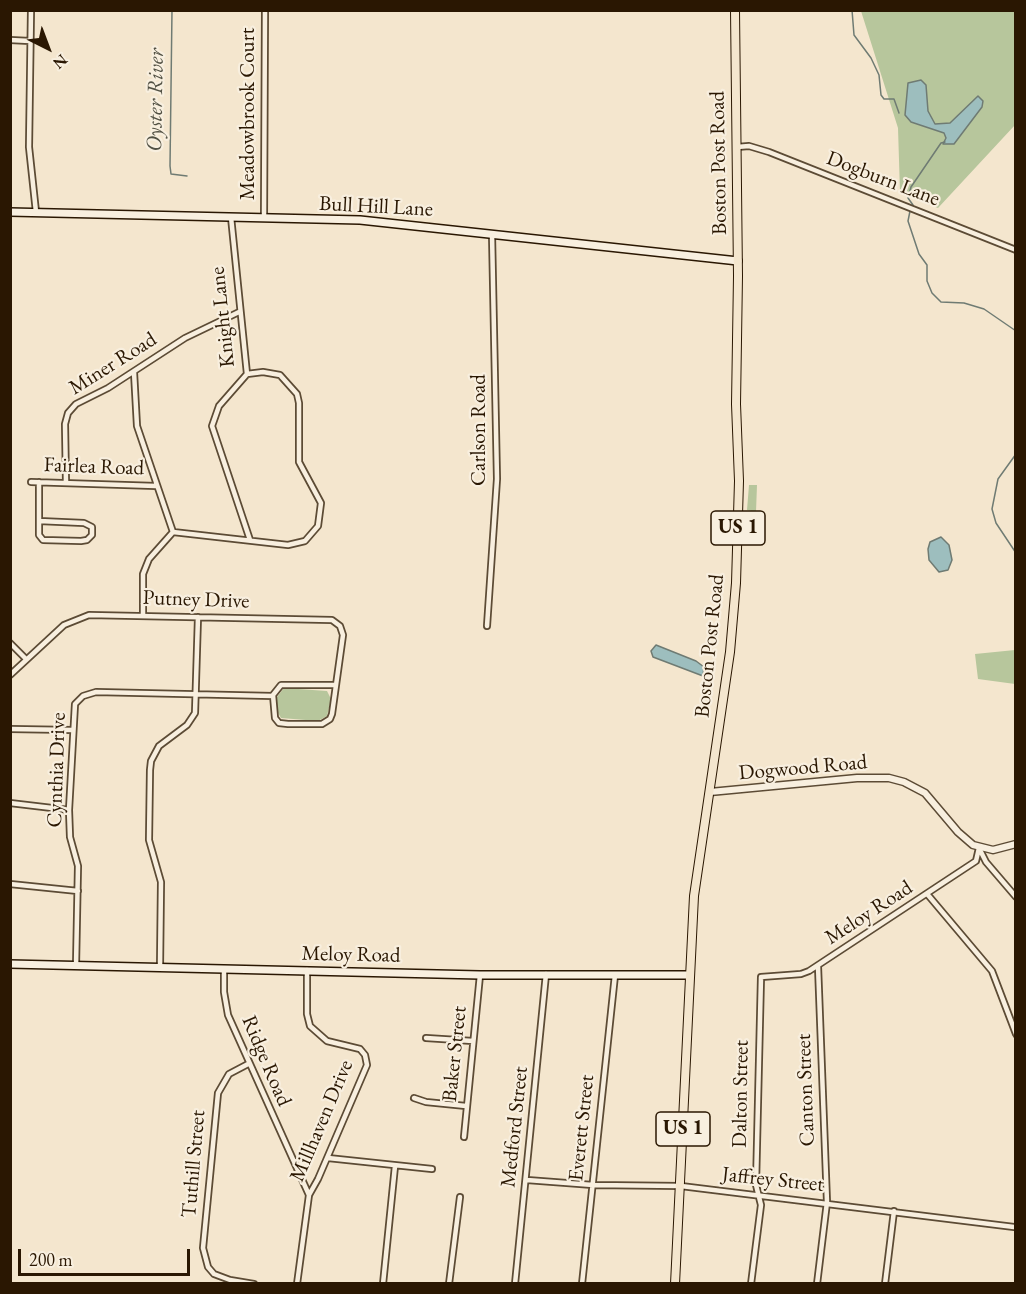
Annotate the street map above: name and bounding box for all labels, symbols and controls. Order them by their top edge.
north arrow [18,18,78,78]
street label: Meadowbrook Court [235,28,261,200]
water label: Oyster River [142,48,170,152]
text: N [49,50,72,74]
street label: Boston Post Road [705,91,733,235]
street label: Dogburn Lane [823,146,943,212]
street label: Bull Hill Lane [318,191,434,223]
street label: Knight Lane [205,265,241,369]
street label: Miner Road [65,327,161,401]
street label: Carlson Road [466,374,492,486]
street label: Fairlea Road [43,453,145,481]
road number: US 1 [711,511,765,545]
street label: Boston Post Road [690,573,730,719]
street label: Putney Drive [142,586,250,614]
street label: Cynthia Drive [42,712,72,828]
street label: Dogwood Road [738,750,868,786]
street label: Meloy Road [821,875,917,951]
street label: Meloy Road [301,942,401,968]
street label: Baker Street [437,1005,473,1103]
street label: Ridge Road [236,1012,296,1110]
street label: Canton Street [791,1033,821,1147]
street label: Dalton Street [727,1040,755,1148]
street label: Millhaven Drive [285,1056,359,1186]
street label: Medford Street [496,1065,534,1189]
street label: Everett Street [564,1074,600,1182]
street label: Tuthill Street [177,1109,211,1219]
road number: US 1 [656,1112,710,1146]
street label: Jaffrey Street [721,1162,825,1198]
scale bar [21,1237,194,1275]
text: 200 m [29,1248,73,1271]

